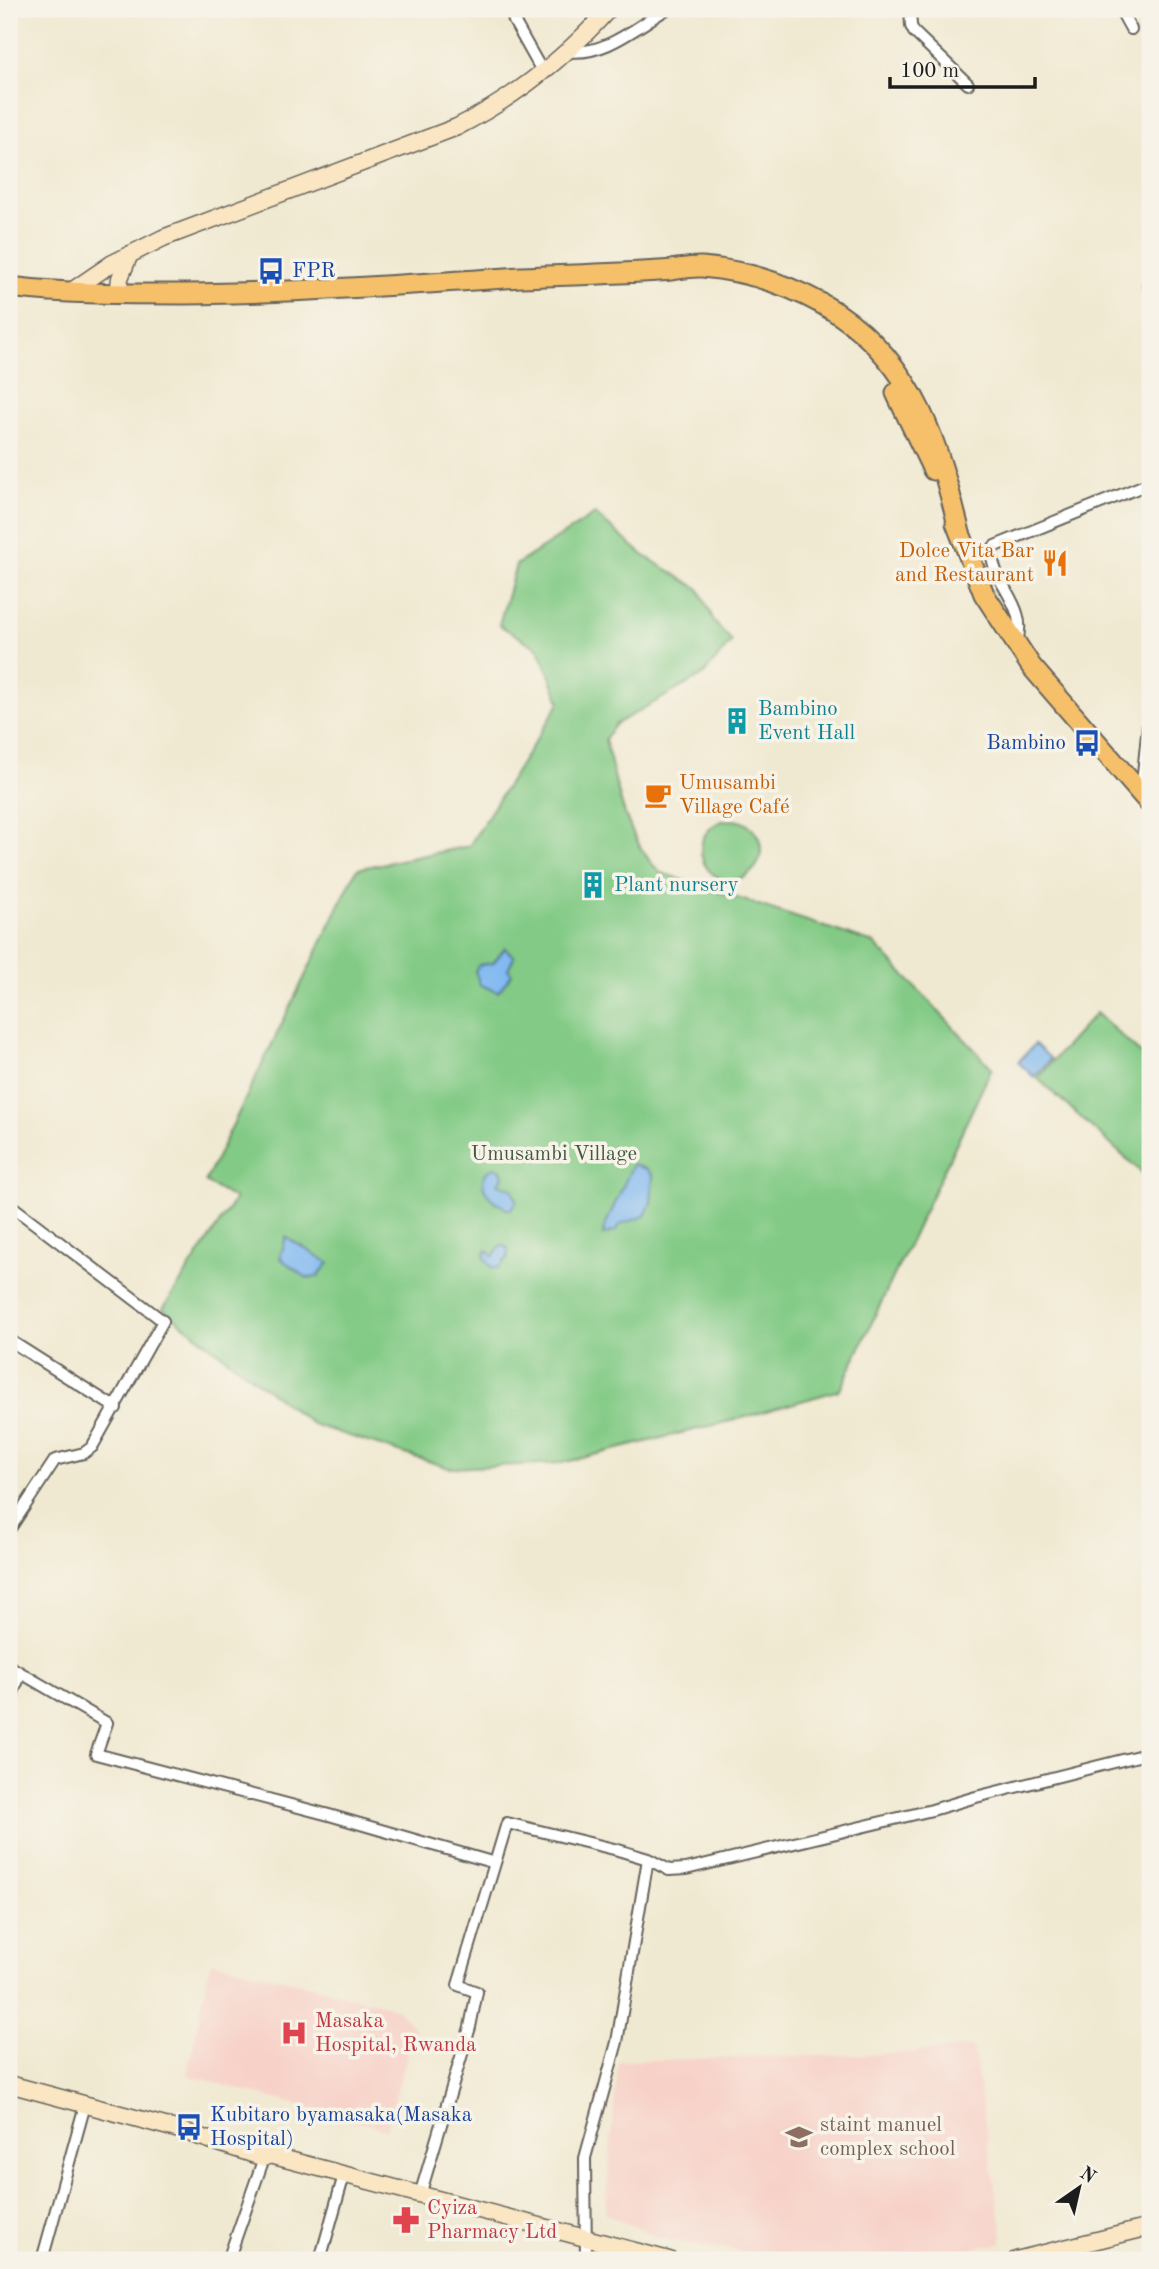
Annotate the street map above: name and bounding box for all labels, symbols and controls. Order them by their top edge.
scale bar [890,46,1035,90]
text: 100 m [900,61,959,82]
bus stop icon: FPR [256,256,286,286]
place label: FPR [292,261,336,282]
place label: Dolce Vita Bar and Restaurant [895,541,1034,586]
restaurant icon: Dolce Vita Bar and Restaurant [1040,548,1070,578]
place label: Bambino Event Hall [758,699,855,744]
building icon: Bambino Event Hall [722,706,752,736]
bus stop icon: Bambino [1072,728,1102,758]
place label: Bambino [986,733,1066,754]
place label: Umusambi Village Café [679,773,790,818]
cafe icon: Umusambi Village Café [643,780,673,810]
building icon: Plant nursery [578,870,608,900]
place label: Plant nursery [614,875,739,896]
park label: Umusambi Village [471,1144,637,1165]
place label: Masaka Hospital, Rwanda [315,2011,477,2056]
hospital icon: Masaka Hospital, Rwanda [279,2018,309,2048]
place label: Kubitaro byamasaka(Masaka Hospital) [210,2105,472,2150]
bus stop icon: Kubitaro byamasaka(Masaka Hospital) [174,2112,204,2142]
place label: staint manuel complex school [820,2115,956,2160]
school or university icon: staint manuel complex school [784,2122,814,2152]
north arrow [1044,2154,1114,2224]
text: N [1076,2164,1099,2188]
place label: Cyiza Pharmacy Ltd [427,2198,557,2243]
pharmacy icon: Cyiza Pharmacy Ltd [391,2205,421,2235]

